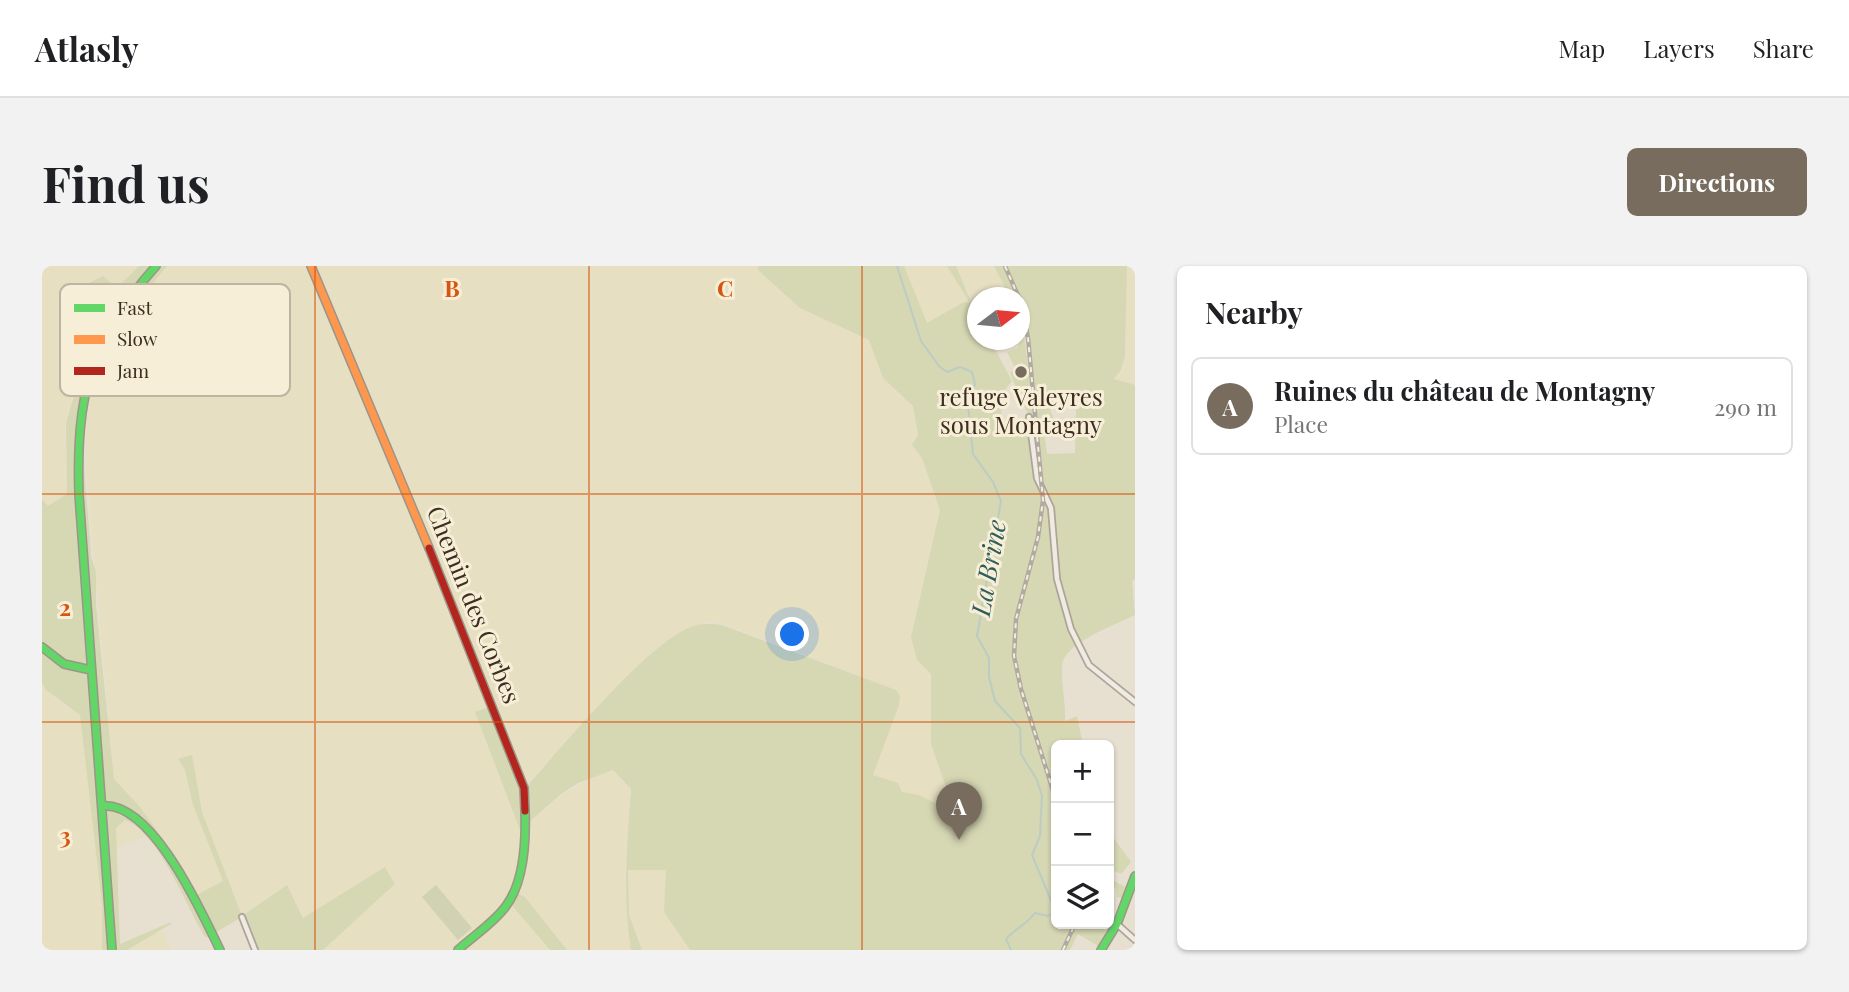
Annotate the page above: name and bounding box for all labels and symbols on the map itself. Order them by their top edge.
text: B [444,272,460,303]
text: C [717,272,733,303]
legend [60,284,290,396]
north arrow [967,287,1030,350]
text: Fast [117,294,153,320]
text: Slow [117,325,158,351]
text: Jam [116,357,149,383]
marker: refuge Valeyres sous Montagny [1013,364,1029,380]
place label: refuge Valeyres sous Montagny [939,380,1103,440]
street label: Chemin des Corbes [421,501,529,708]
water label: La Brine [962,517,1013,620]
text: 2 [59,591,71,622]
your location [775,617,809,651]
pin: A [936,782,982,840]
text: 3 [59,819,71,850]

